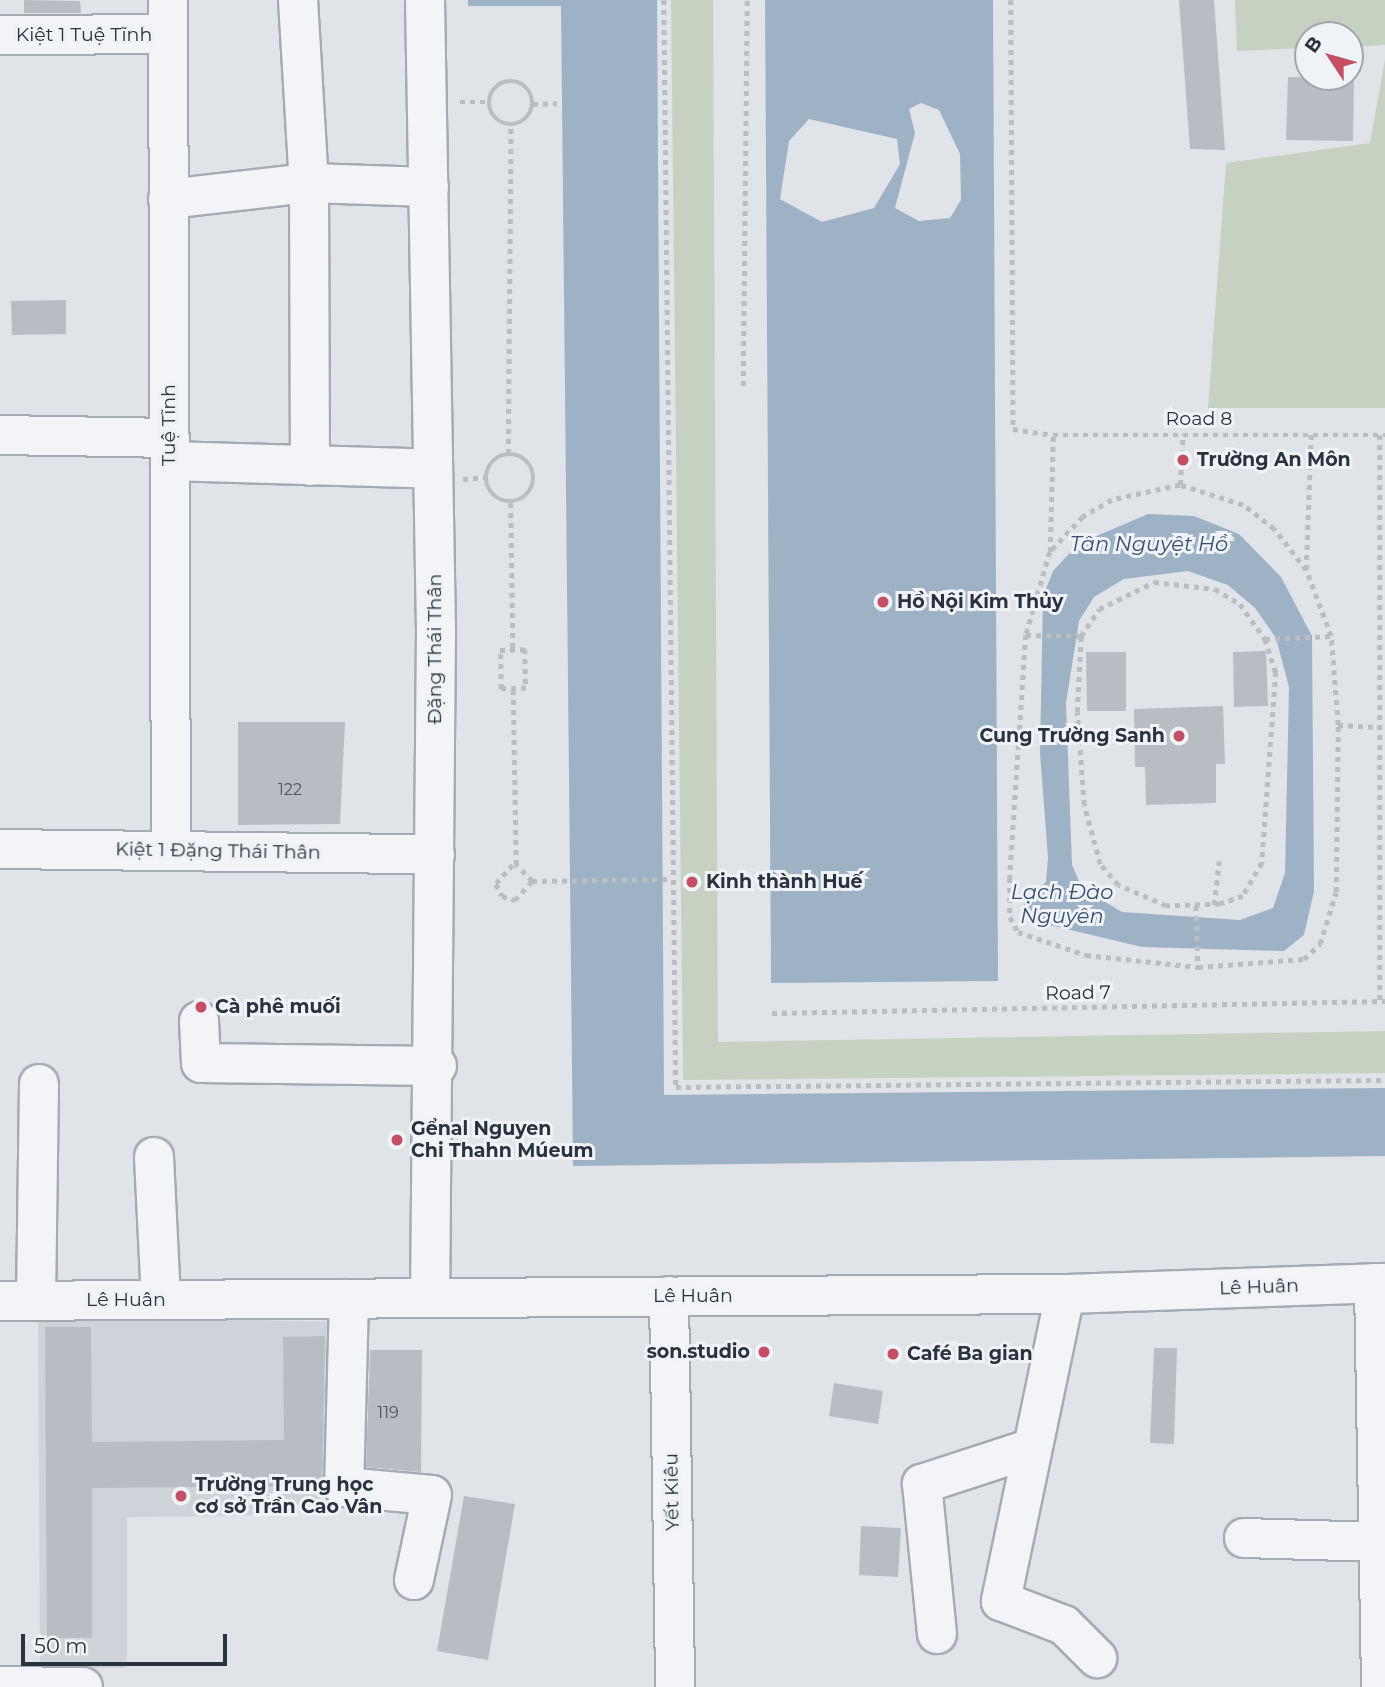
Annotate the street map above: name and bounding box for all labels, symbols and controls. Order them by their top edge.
north arrow [1294,21,1364,91]
street label: Kiệt 1 Tuệ Tĩnh [16,24,152,46]
text: B [1300,32,1327,57]
street label: Tuệ Tĩnh [158,384,180,466]
street label: Road 8 [1166,408,1232,430]
place label: Trường An Môn [1197,449,1351,471]
marker: Trường An Môn [1175,452,1191,468]
water label: Tân Nguyệt Hồ [1070,531,1228,557]
street label: Đặng Thái Thân [424,574,446,724]
place label: Hồ Nội Kim Thủy [897,591,1063,613]
marker: Hồ Nội Kim Thủy [875,594,891,610]
place label: Cung Trường Sanh [979,725,1165,747]
marker: Cung Trường Sanh [1171,728,1187,744]
house number: 122 [278,780,302,800]
street label: Kiệt 1 Đặng Thái Thân [115,838,321,864]
place label: Kinh thành Huế [706,871,863,893]
marker: Kinh thành Huế [684,874,700,890]
water label: Lạch Đào Nguyên [1011,879,1113,929]
street label: Road 7 [1045,981,1111,1005]
place label: Cà phê muối [215,996,341,1018]
marker: Cà phê muối [193,999,209,1015]
place label: Gểnal Nguyen Chi Thahn Múeum [411,1118,593,1162]
marker: Gểnal Nguyen Chi Thahn Múeum [389,1132,405,1148]
street label: Lê Huân [1219,1274,1299,1300]
street label: Lê Huân [653,1285,733,1307]
street label: Lê Huân [86,1289,166,1311]
place label: son.studio [647,1341,750,1363]
place label: Café Ba gian [907,1343,1033,1365]
marker: son.studio [756,1344,772,1360]
marker: Café Ba gian [885,1346,901,1362]
house number: 119 [377,1403,399,1423]
street label: Yết Kiêu [660,1453,684,1531]
place label: Trường Trung học cơ sở Trần Cao Vân [195,1474,382,1518]
marker: Trường Trung học cơ sở Trần Cao Vân [173,1488,189,1504]
scale bar [24,1620,231,1664]
text: 50 m [34,1633,88,1658]

